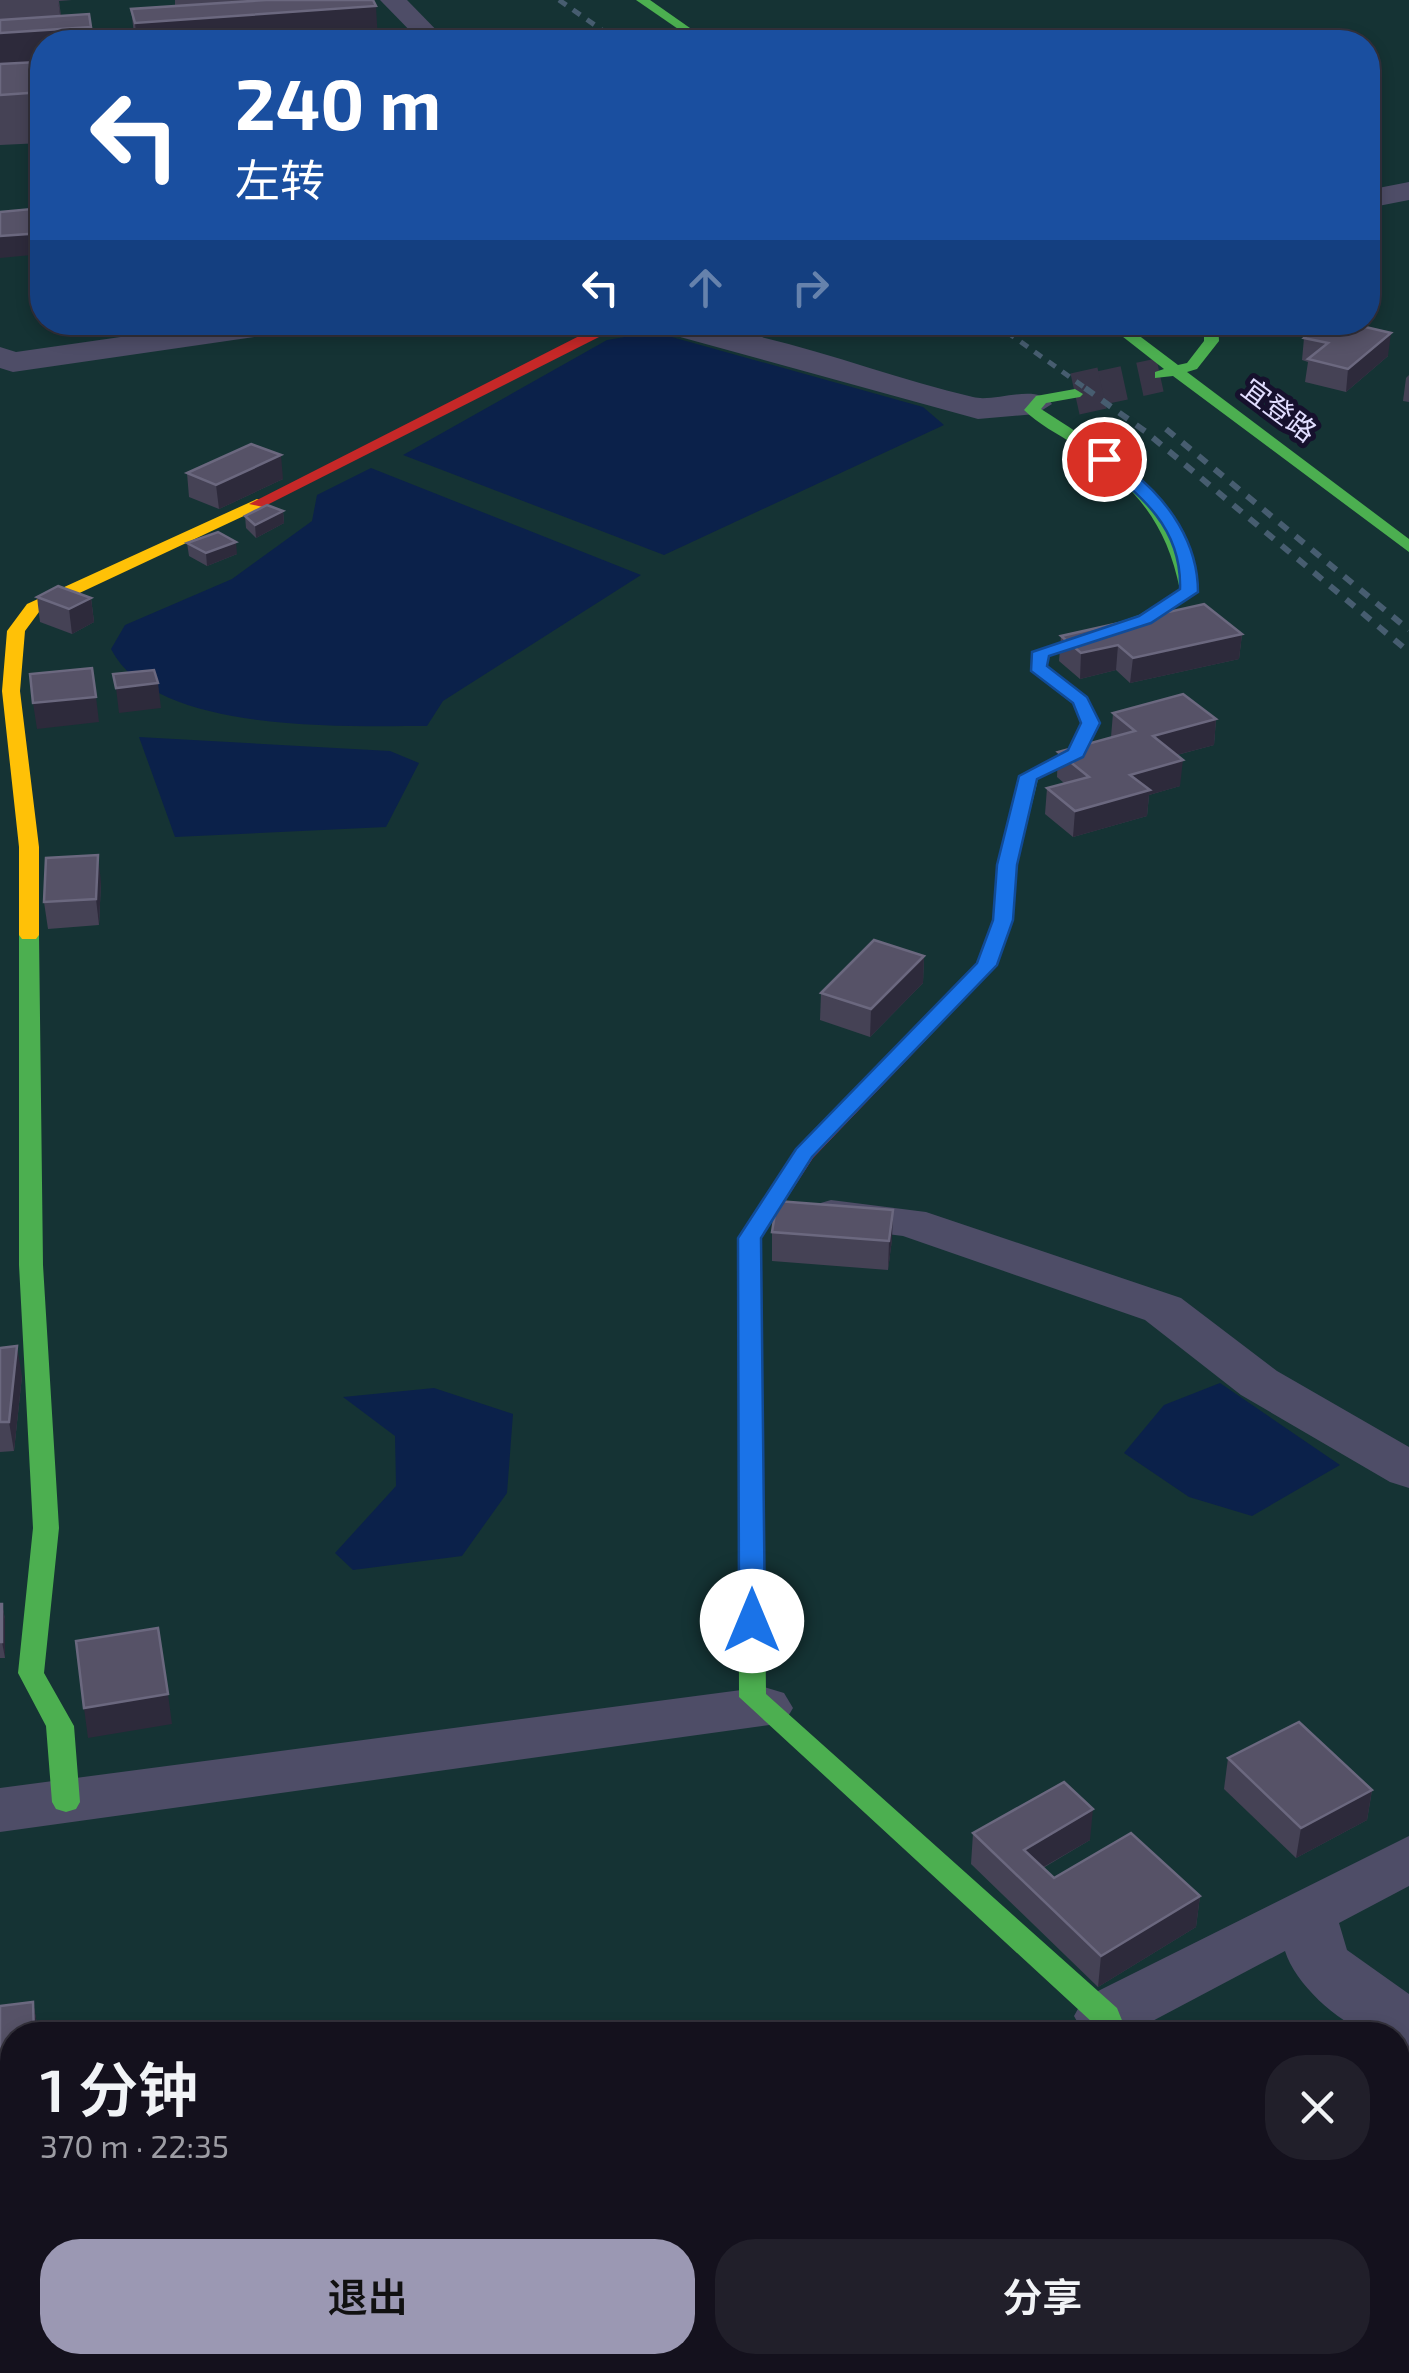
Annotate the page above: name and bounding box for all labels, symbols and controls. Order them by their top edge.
text: 240 m [235,60,441,144]
icon: left [70,70,200,200]
text: 左转 [235,152,325,206]
icon: left [573,260,628,315]
icon: ahead [678,260,733,315]
icon: right [783,260,838,315]
street label: 宜登路 [1236,370,1323,448]
pin [1062,417,1147,502]
icon: arrive [1077,432,1132,487]
position arrow [700,1569,804,1673]
text: 1 分钟 [40,2052,198,2124]
button: close [1265,2055,1370,2160]
text: 370 m · 22:35 [40,2126,229,2164]
button: 退出 [40,2239,695,2354]
button: 分享 [715,2239,1370,2354]

